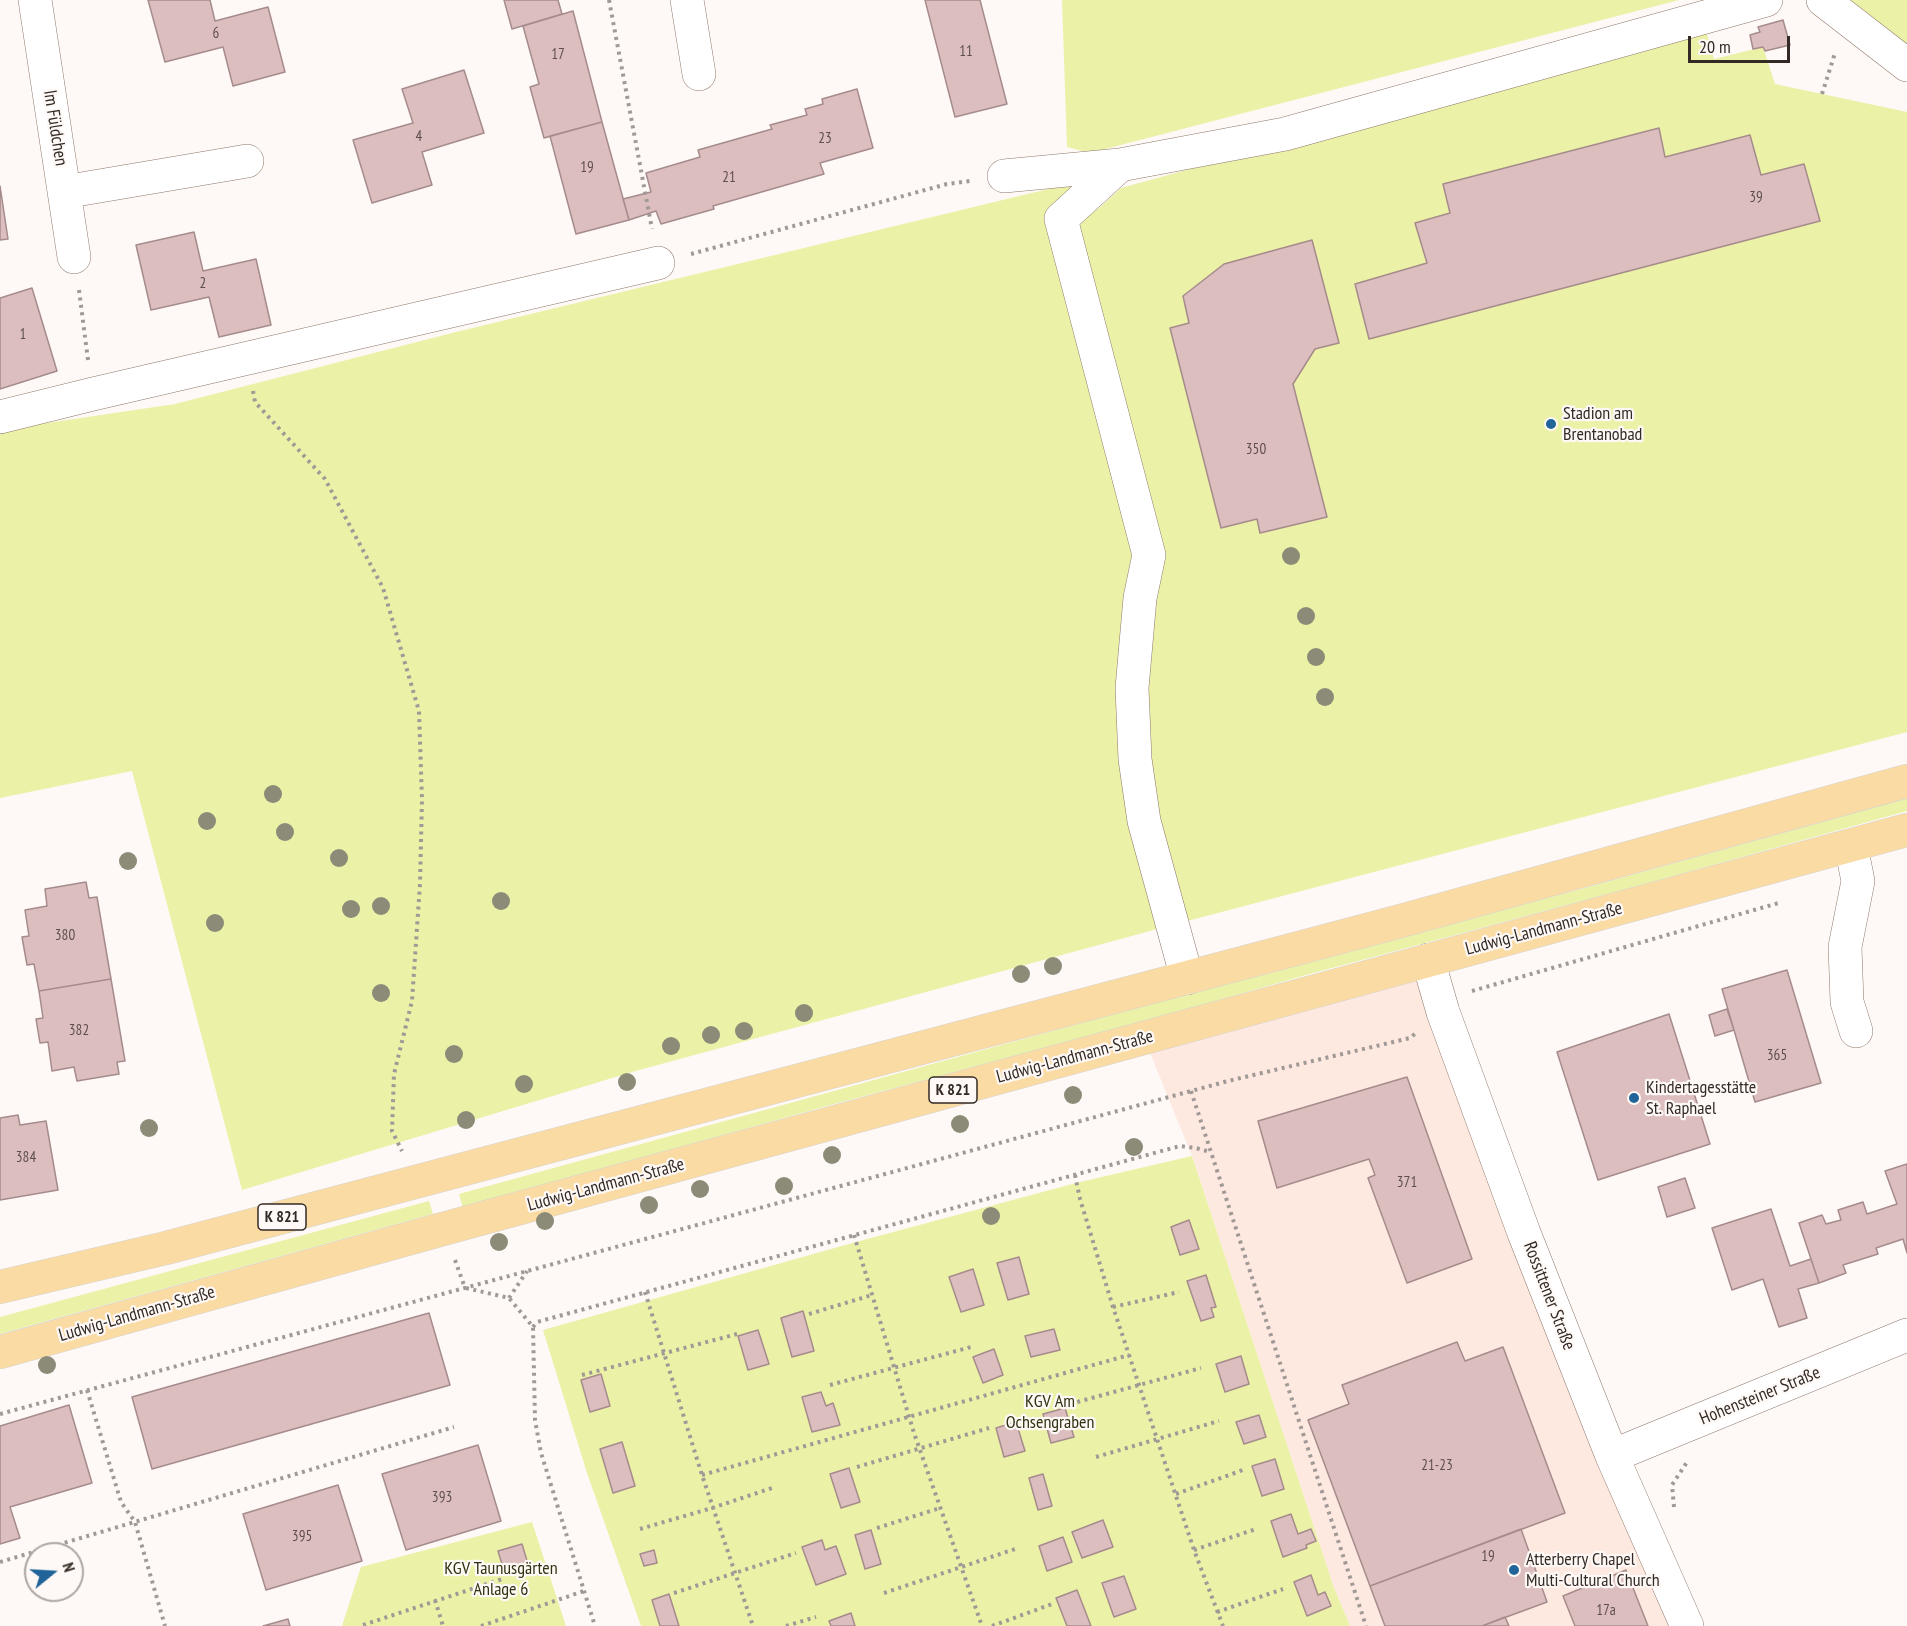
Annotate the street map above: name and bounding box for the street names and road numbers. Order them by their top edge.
street label: Im Füldchen [38,88,72,168]
street label: Ludwig-Landmann-Straße [1463,898,1625,960]
street label: Ludwig-Landmann-Straße [994,1026,1156,1088]
road number: K 821 [929,1077,977,1103]
street label: Ludwig-Landmann-Straße [525,1154,687,1216]
road number: K 821 [258,1204,306,1230]
street label: Rossittener Straße [1518,1239,1580,1353]
street label: Ludwig-Landmann-Straße [56,1281,218,1347]
street label: Hohensteiner Straße [1697,1362,1823,1430]

